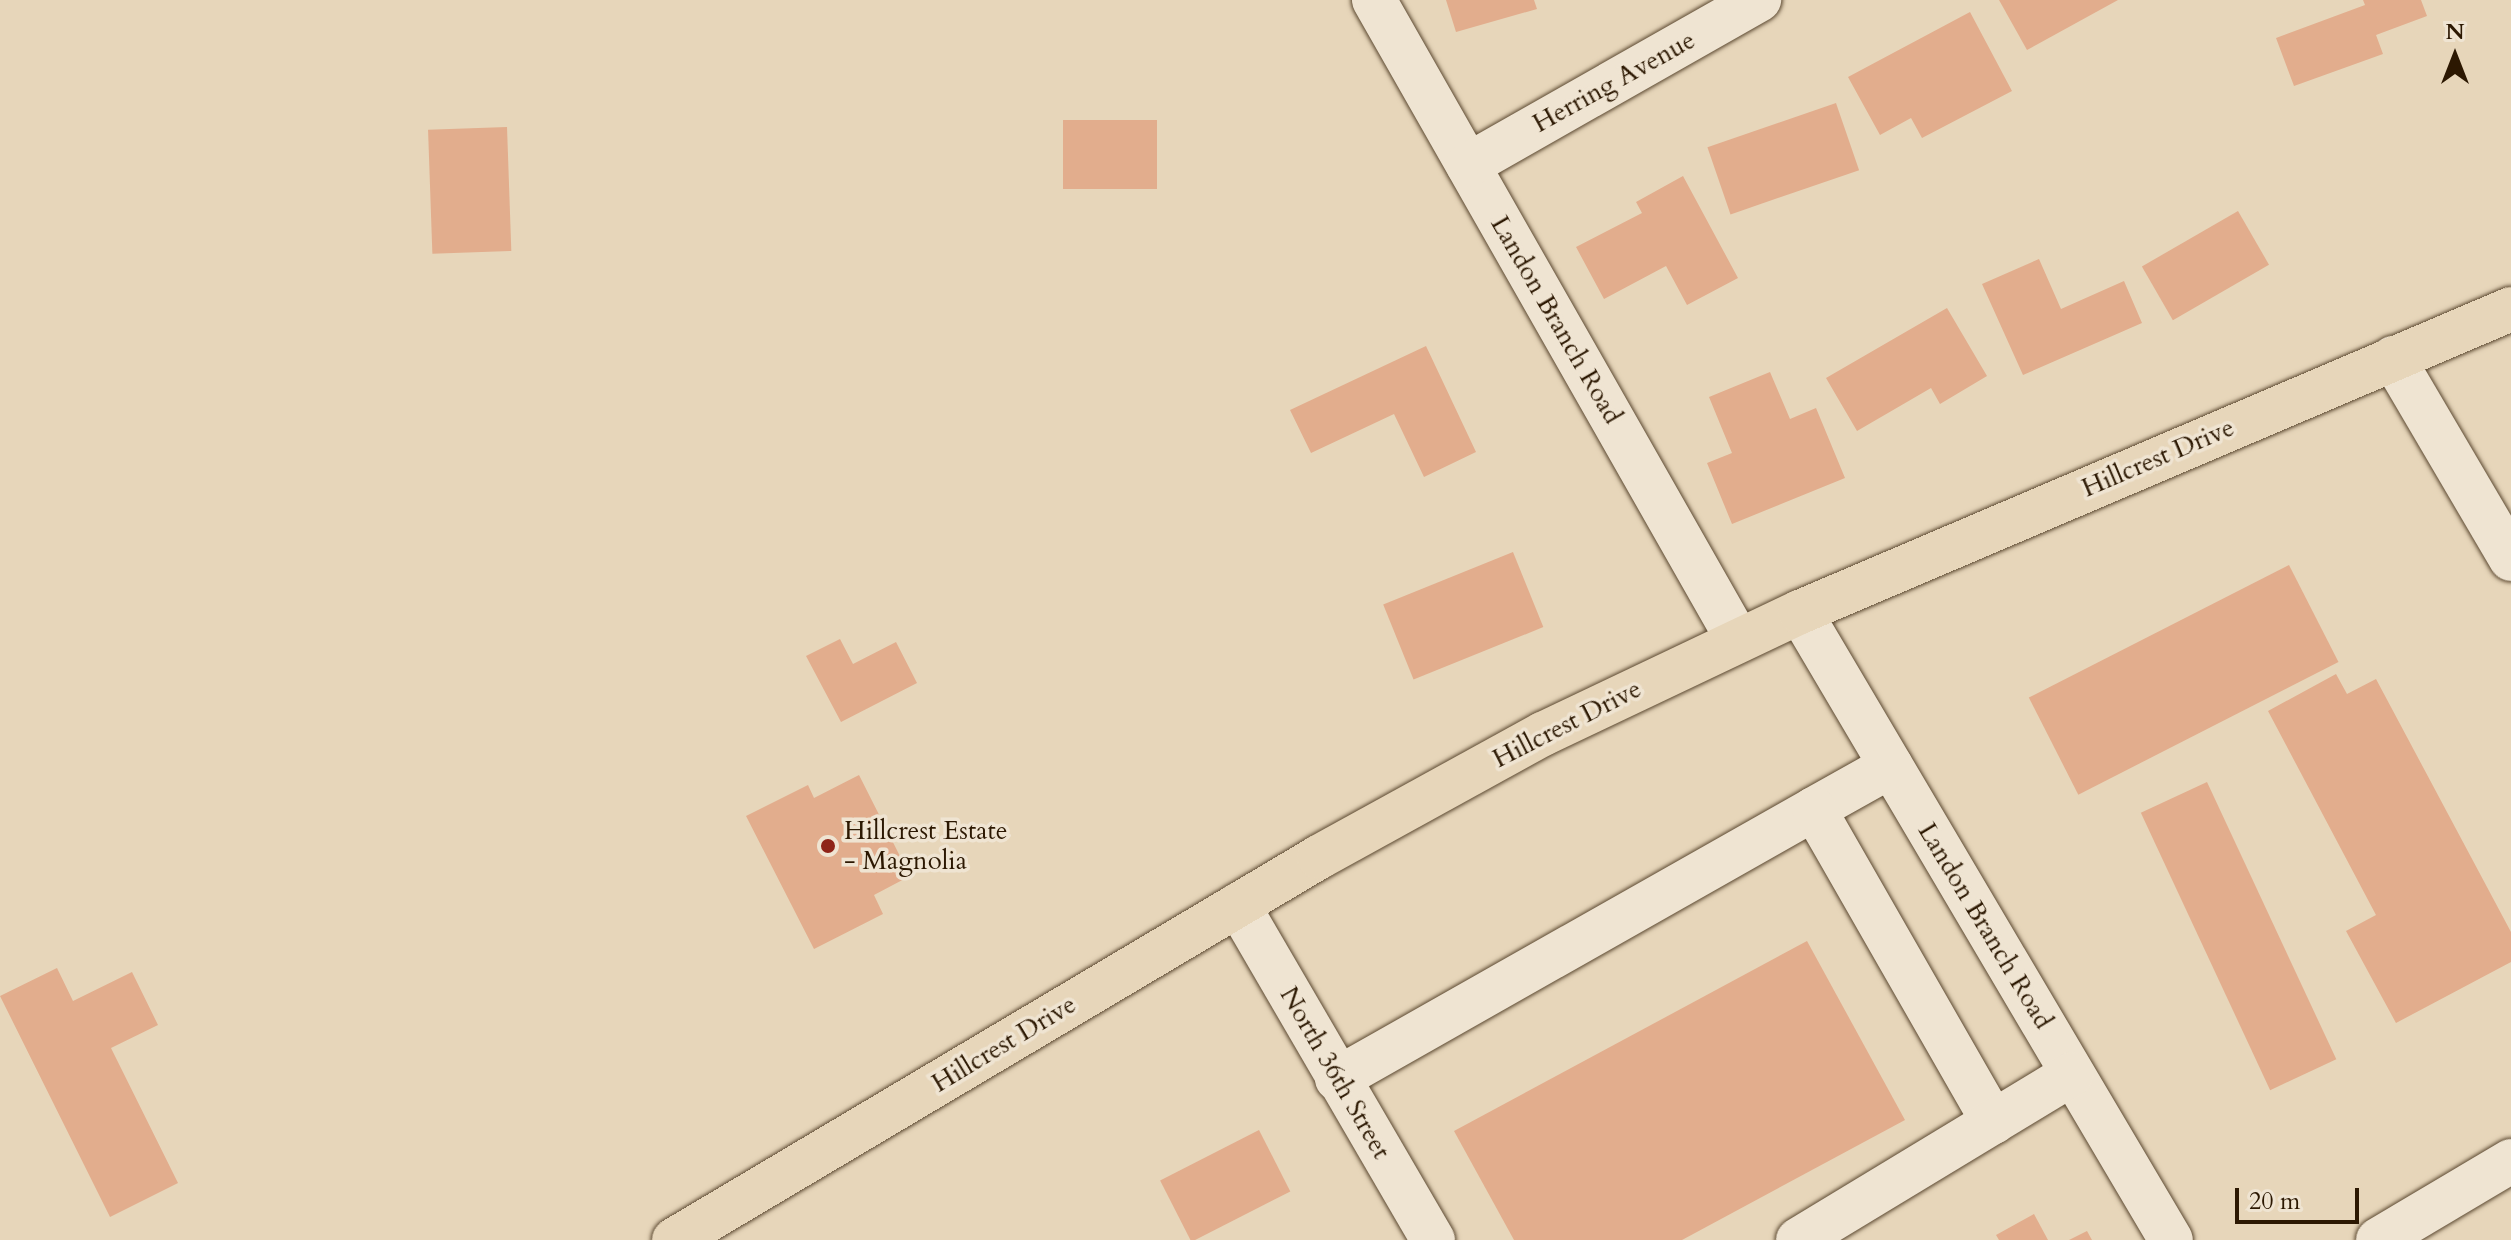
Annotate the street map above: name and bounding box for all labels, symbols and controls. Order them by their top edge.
north arrow [2415,16,2495,96]
text: N [2445,17,2465,47]
street label: Herring Avenue [1528,25,1700,139]
street label: Landon Branch Road [1484,211,1628,429]
street label: Hillcrest Drive [2077,412,2239,504]
street label: Hillcrest Drive [1488,673,1646,775]
place label: Hillcrest Estate - Magnolia [844,815,1008,876]
street label: Landon Branch Road [1911,817,2059,1035]
marker: Hillcrest Estate - Magnolia [819,837,837,855]
street label: North 36th Street [1273,981,1397,1165]
street label: Hillcrest Drive [926,989,1082,1099]
scale bar [2239,1172,2363,1222]
text: 20 m [2249,1185,2300,1218]

